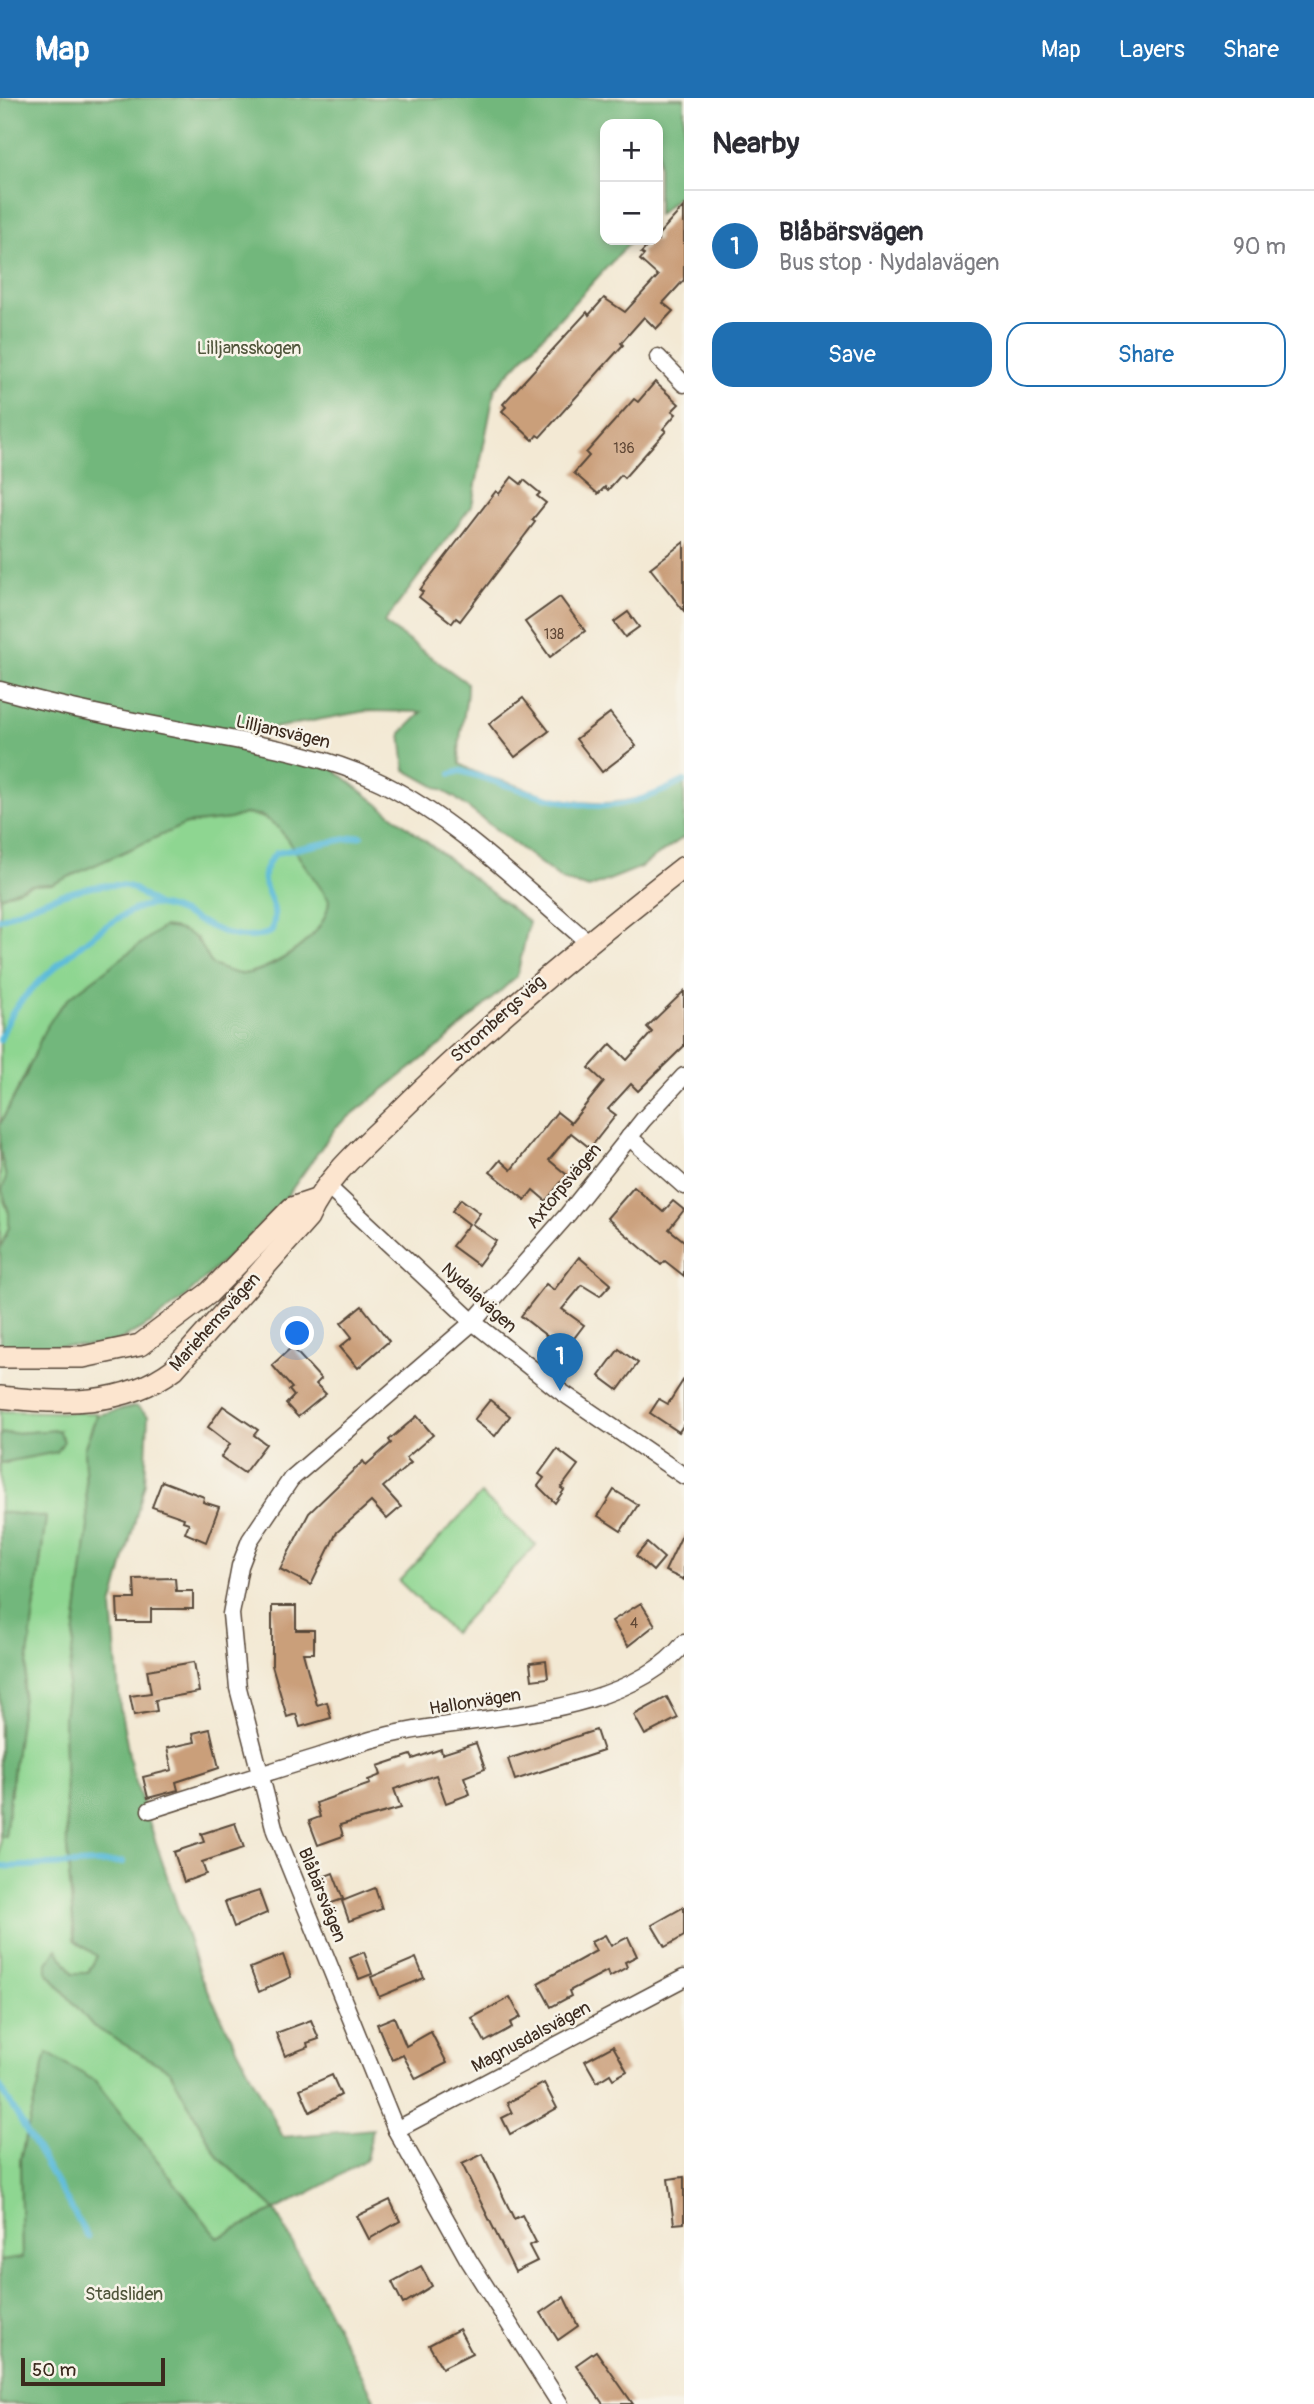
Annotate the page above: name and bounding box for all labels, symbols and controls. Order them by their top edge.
text: Map [35,29,90,70]
text: Map [1041,35,1081,64]
text: Layers [1119,35,1185,64]
text: Share [1223,35,1279,64]
map controls [600,119,663,245]
button: + [600,119,663,182]
text: Nearby [712,125,799,162]
button: − [600,182,663,245]
text: Blåbärsvägen [779,216,924,248]
text: 1 [731,232,740,261]
text: 90 m [1233,232,1286,261]
text: Bus stop · Nydalavägen [779,248,1000,277]
button: Save [712,322,992,387]
button: Share [1006,322,1286,387]
park label: Lilljansskogen [197,337,301,360]
house number: 136 [613,440,635,457]
house number: 138 [544,626,564,643]
street label: Lilljansvägen [234,710,332,754]
street label: Strombergs väg [446,970,550,1068]
street label: Axtorpsvägen [521,1138,607,1234]
street label: Nydalavägen [436,1258,522,1338]
street label: Mariehemsvägen [165,1268,265,1376]
your location [280,1316,314,1350]
pin: 1 [537,1333,583,1391]
house number: 4 [630,1615,638,1632]
street label: Hallonvägen [428,1683,522,1721]
street label: Blåbärsvägen [293,1844,351,1946]
street label: Magnusdalsvägen [467,1996,595,2078]
park label: Stadsliden [85,2283,163,2306]
scale bar [21,2355,164,2387]
text: 50 m [32,2358,76,2382]

